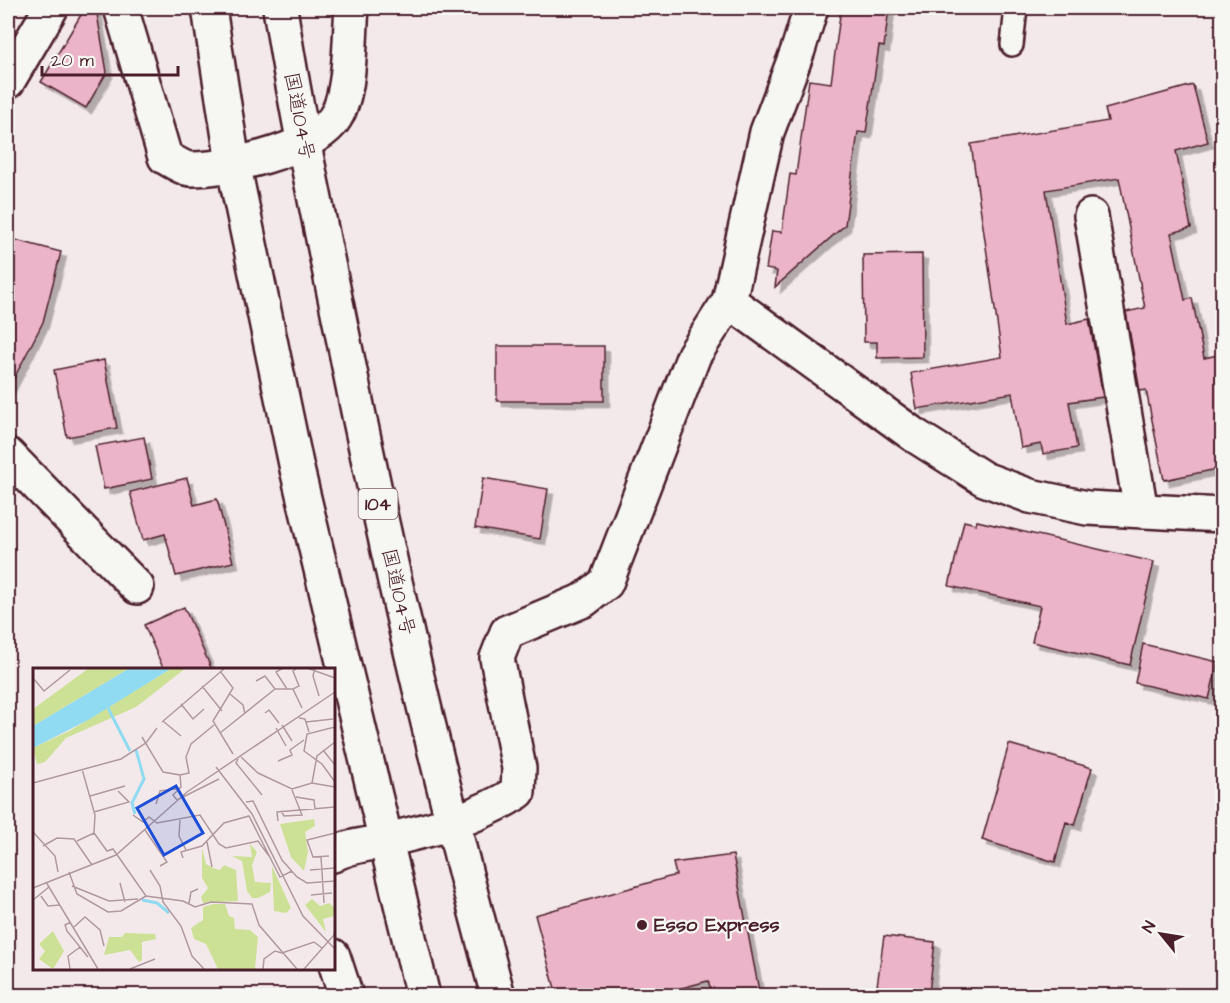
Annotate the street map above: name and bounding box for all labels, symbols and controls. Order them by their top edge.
scale bar [42,39,178,77]
text: 20 m [51,48,94,73]
street label: 国道104号 [277,70,321,162]
road number: 104 [358,489,398,519]
street label: 国道104号 [374,546,422,638]
inset map [33,668,334,970]
north arrow [1131,904,1191,964]
place label: Esso Express [654,911,780,939]
text: N [1137,917,1161,937]
marker: Esso Express [635,918,649,932]

